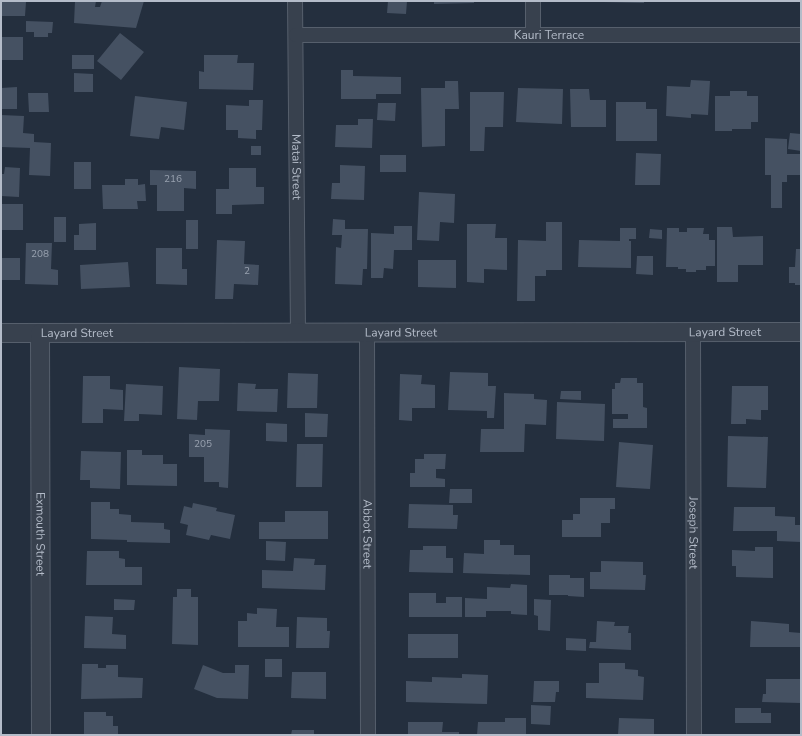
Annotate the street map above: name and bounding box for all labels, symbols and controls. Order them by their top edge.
street label: Kauri Terrace [514,27,584,43]
street label: Matai Street [288,134,305,201]
house number: 216 [164,172,182,186]
house number: 208 [31,247,49,261]
house number: 2 [244,264,250,278]
street label: Layard Street [365,324,438,341]
street label: Layard Street [689,324,762,340]
street label: Layard Street [41,325,114,341]
house number: 205 [194,437,212,451]
street label: Exmouth Street [32,492,49,577]
street label: Joseph Street [685,496,702,570]
street label: Abbot Street [359,499,376,570]

